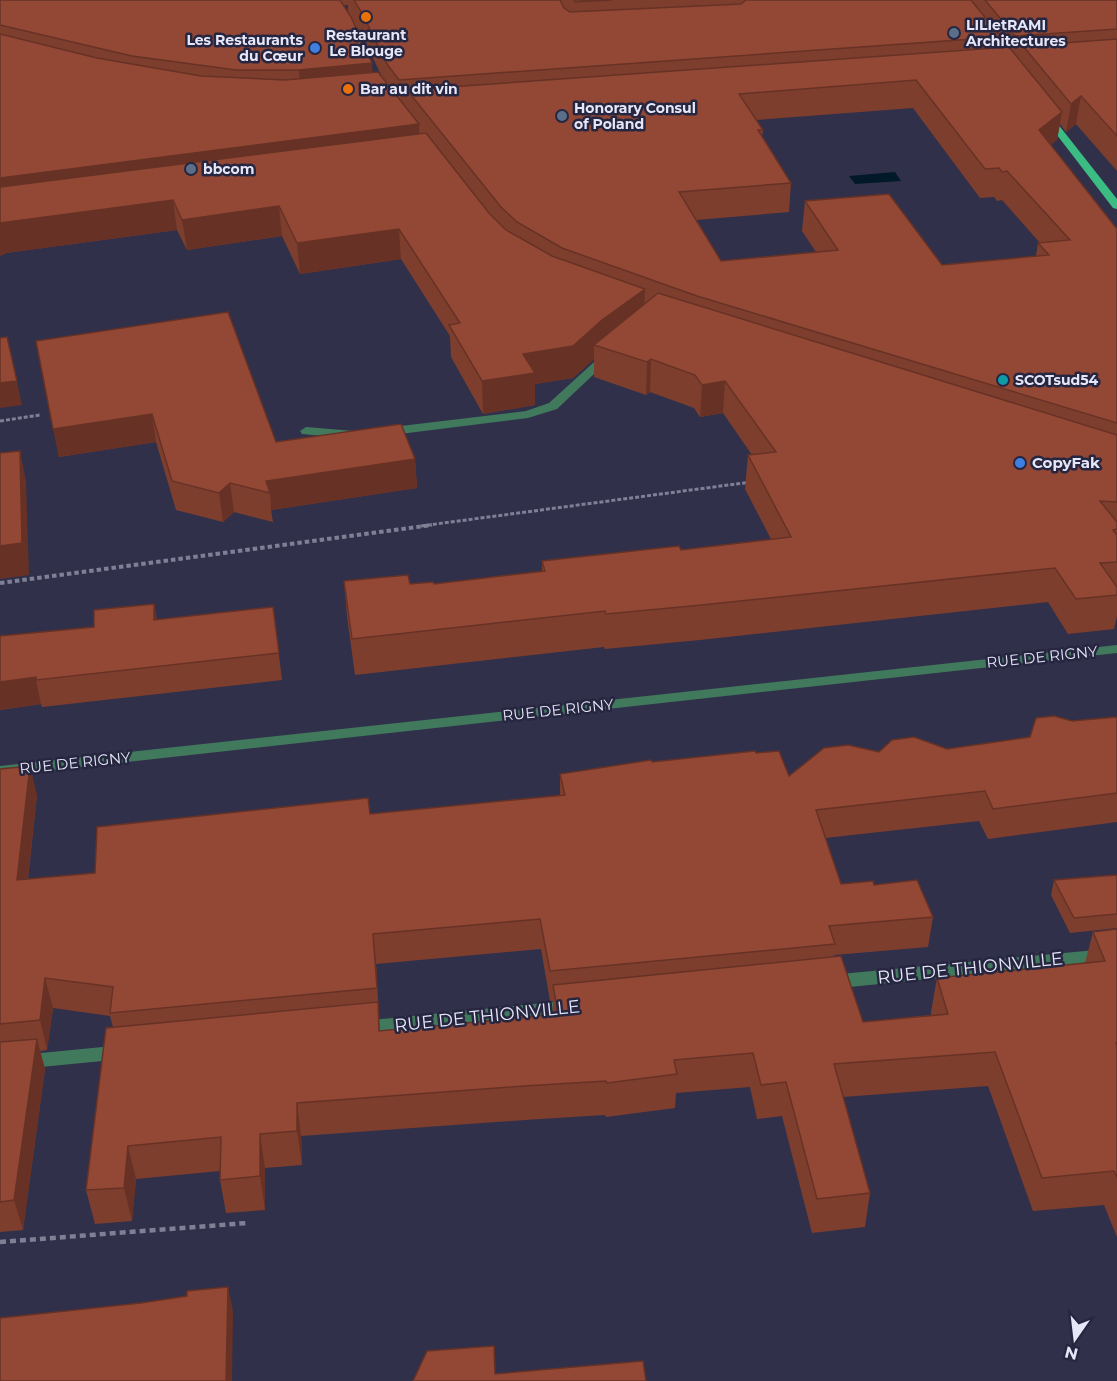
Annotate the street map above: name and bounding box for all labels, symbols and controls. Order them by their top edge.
marker: Restaurant Le Blouge [359,10,373,24]
place label: LILIetRAMI Architectures [965,16,1066,50]
place label: Restaurant Le Blouge [326,26,406,60]
marker: LILIetRAMI Architectures [947,26,961,40]
place label: Les Restaurants du Cœur [186,31,304,65]
marker: Les Restaurants du Cœur [308,41,322,55]
place label: Bar au dit vin [360,80,458,98]
marker: Bar au dit vin [341,82,355,96]
place label: Honorary Consul of Poland [574,99,696,133]
marker: Honorary Consul of Poland [555,109,569,123]
place label: bbcom [203,160,254,178]
marker: bbcom [184,162,198,176]
place label: SCOTsud54 [1015,371,1099,389]
marker: SCOTsud54 [996,373,1010,387]
place label: CopyFak [1032,453,1100,472]
marker: CopyFak [1013,456,1027,470]
street label: RUE DE RIGNY [986,641,1099,672]
street label: RUE DE RIGNY [502,694,615,725]
street label: RUE DE RIGNY [19,747,132,778]
street label: RUE DE THIONVILLE [876,947,1064,989]
street label: RUE DE THIONVILLE [393,995,581,1037]
north arrow [1045,1309,1105,1369]
text: N [1063,1342,1080,1364]

